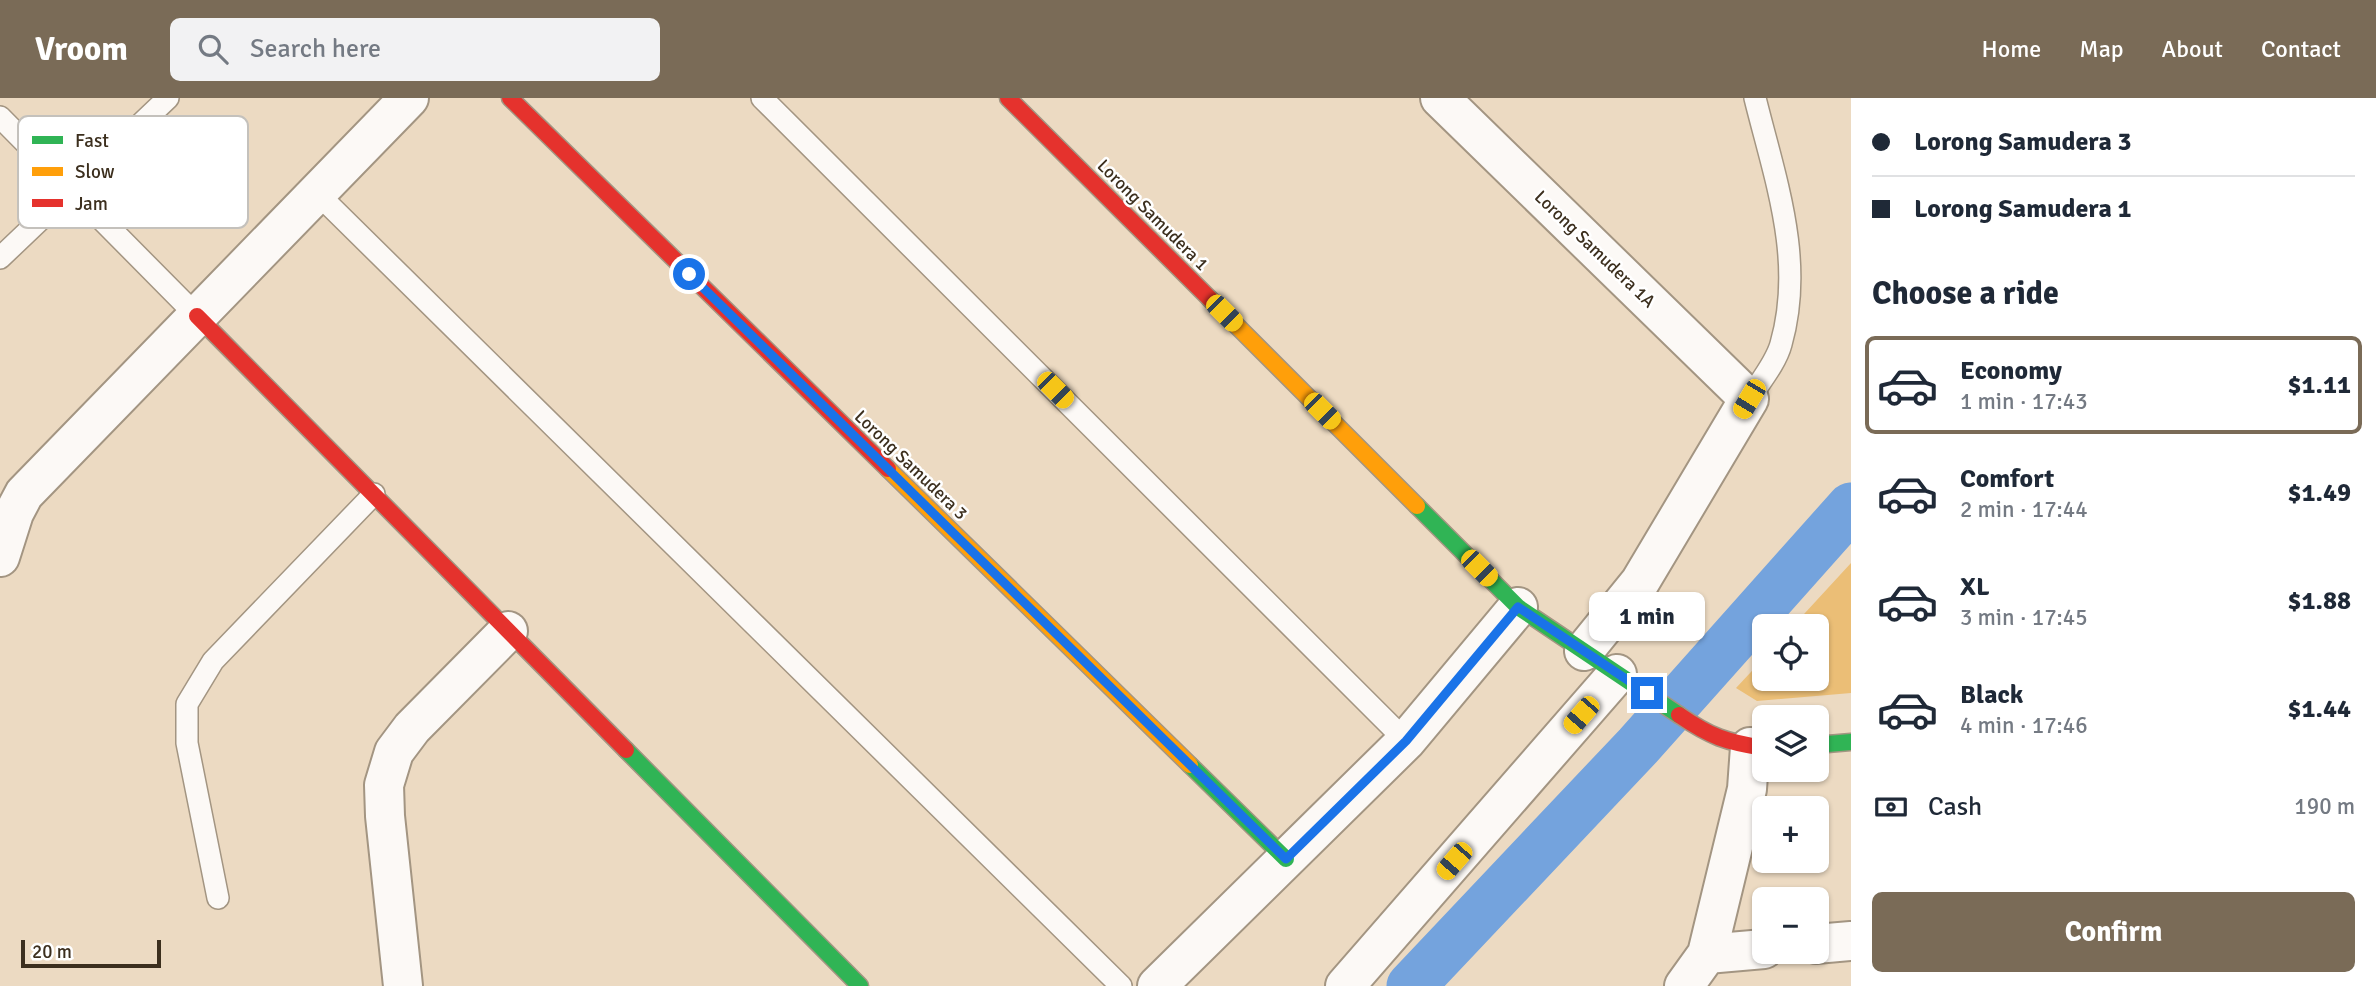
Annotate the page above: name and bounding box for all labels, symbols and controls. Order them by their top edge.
search box [170,18,660,81]
text: Vroom [35,29,128,70]
icon: search [194,30,232,68]
text: Search here [250,33,381,65]
text: Home [1981,34,2041,64]
text: Map [2079,34,2124,64]
text: About [2162,34,2223,64]
text: Contact [2261,34,2341,64]
legend [18,116,248,228]
text: Lorong Samudera 3 [1914,126,2132,158]
text: Fast [75,129,109,153]
street label: Lorong Samudera 1 [1093,155,1213,275]
text: Slow [75,160,115,184]
street label: Lorong Samudera 1A [1530,186,1660,312]
text: Jam [75,192,108,216]
text: Lorong Samudera 1 [1914,193,2132,225]
route start [673,258,705,290]
text: Choose a ride [1872,274,2059,313]
car [1202,291,1247,335]
icon: car [1876,354,1939,417]
text: Economy [1960,355,2062,387]
car [1033,368,1078,412]
text: $1.11 [2287,369,2351,401]
car [1730,376,1769,422]
text: 1 min · 17:43 [1960,387,2088,416]
car [1300,389,1345,433]
street label: Lorong Samudera 3 [850,406,972,524]
icon: car [1876,462,1939,525]
text: Comfort [1960,463,2054,495]
text: $1.49 [2287,477,2351,509]
text: 2 min · 17:44 [1960,495,2088,524]
car [1457,546,1502,590]
icon: car [1876,570,1939,633]
text: XL [1960,571,1990,603]
text: $1.88 [2287,585,2351,617]
callout: 1 min [1589,592,1705,640]
text: 1 min [1619,602,1675,631]
text: 3 min · 17:45 [1960,603,2088,632]
map controls [1752,614,1829,964]
button: locate [1752,614,1829,691]
route end [1631,677,1663,709]
icon: car [1876,678,1939,741]
text: Black [1960,679,2023,711]
car [1560,692,1603,738]
text: $1.44 [2287,693,2351,725]
button: layers [1752,705,1829,782]
text: 4 min · 17:46 [1960,711,2088,740]
icon: cash [1872,788,1910,826]
text: Cash [1928,791,1982,823]
text: 190 m [2294,792,2355,821]
button: + [1752,796,1829,873]
car [1433,838,1476,884]
button: − [1752,887,1829,964]
button: Confirm [1872,892,2355,972]
scale bar [21,937,161,969]
text: 20 m [32,940,72,964]

